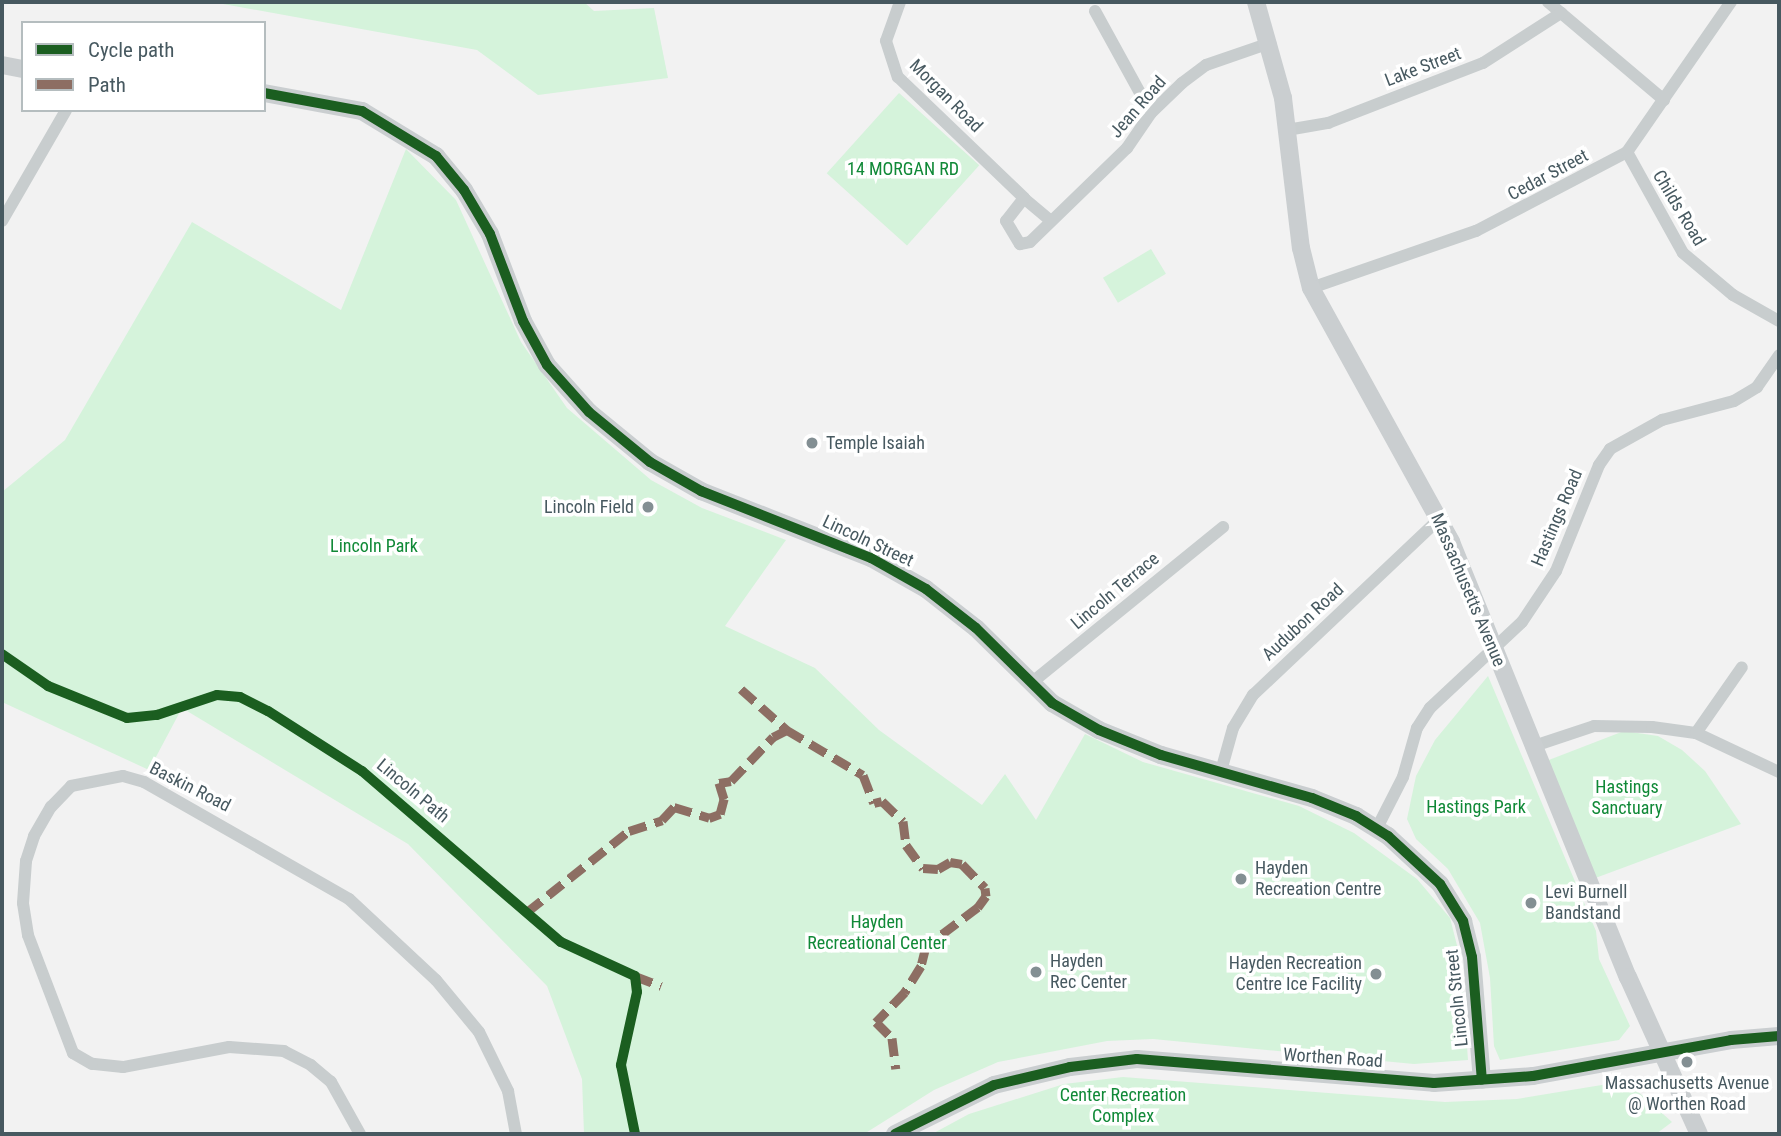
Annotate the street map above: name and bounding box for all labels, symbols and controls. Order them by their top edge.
legend [21,21,266,112]
text: Cycle path [88,38,174,62]
street label: Lake Street [1382,43,1464,91]
street label: Morgan Road [905,55,987,137]
street label: Jean Road [1105,72,1171,142]
text: Path [88,73,126,97]
street label: Cedar Street [1504,145,1592,205]
park label: 14 MORGAN RD [847,158,959,180]
street label: Childs Road [1648,166,1710,250]
place label: Temple Isaiah [826,432,925,454]
marker: Temple Isaiah [804,435,820,451]
street label: Hastings Road [1527,466,1587,570]
place label: Lincoln Field [544,496,634,518]
marker: Lincoln Field [640,499,656,515]
street label: Massachusetts Avenue [1426,510,1510,670]
street label: Lincoln Street [819,511,917,571]
park label: Lincoln Park [330,535,418,557]
street label: Lincoln Terrace [1066,548,1164,634]
street label: Audubon Road [1258,579,1348,665]
street label: Lincoln Path [372,754,454,828]
street label: Baskin Road [146,757,234,817]
park label: Hastings Sanctuary [1592,777,1662,820]
park label: Hastings Park [1426,796,1526,818]
place label: Hayden Recreation Centre [1255,858,1381,900]
marker: Hayden Recreation Centre [1233,871,1249,887]
place label: Levi Burnell Bandstand [1545,882,1627,924]
marker: Levi Burnell Bandstand [1523,895,1539,911]
park label: Hayden Recreational Center [807,912,947,954]
street label: Lincoln Street [1441,948,1473,1048]
place label: Hayden Rec Center [1050,951,1127,993]
place label: Hayden Recreation Centre Ice Facility [1229,953,1362,996]
marker: Hayden Rec Center [1028,964,1044,980]
marker: Hayden Recreation Centre Ice Facility [1368,966,1384,982]
street label: Worthen Road [1282,1044,1384,1072]
marker: Massachusetts Avenue @ Worthen Road [1679,1054,1695,1070]
place label: Massachusetts Avenue @ Worthen Road [1605,1073,1769,1116]
park label: Center Recreation Complex [1060,1085,1186,1128]

